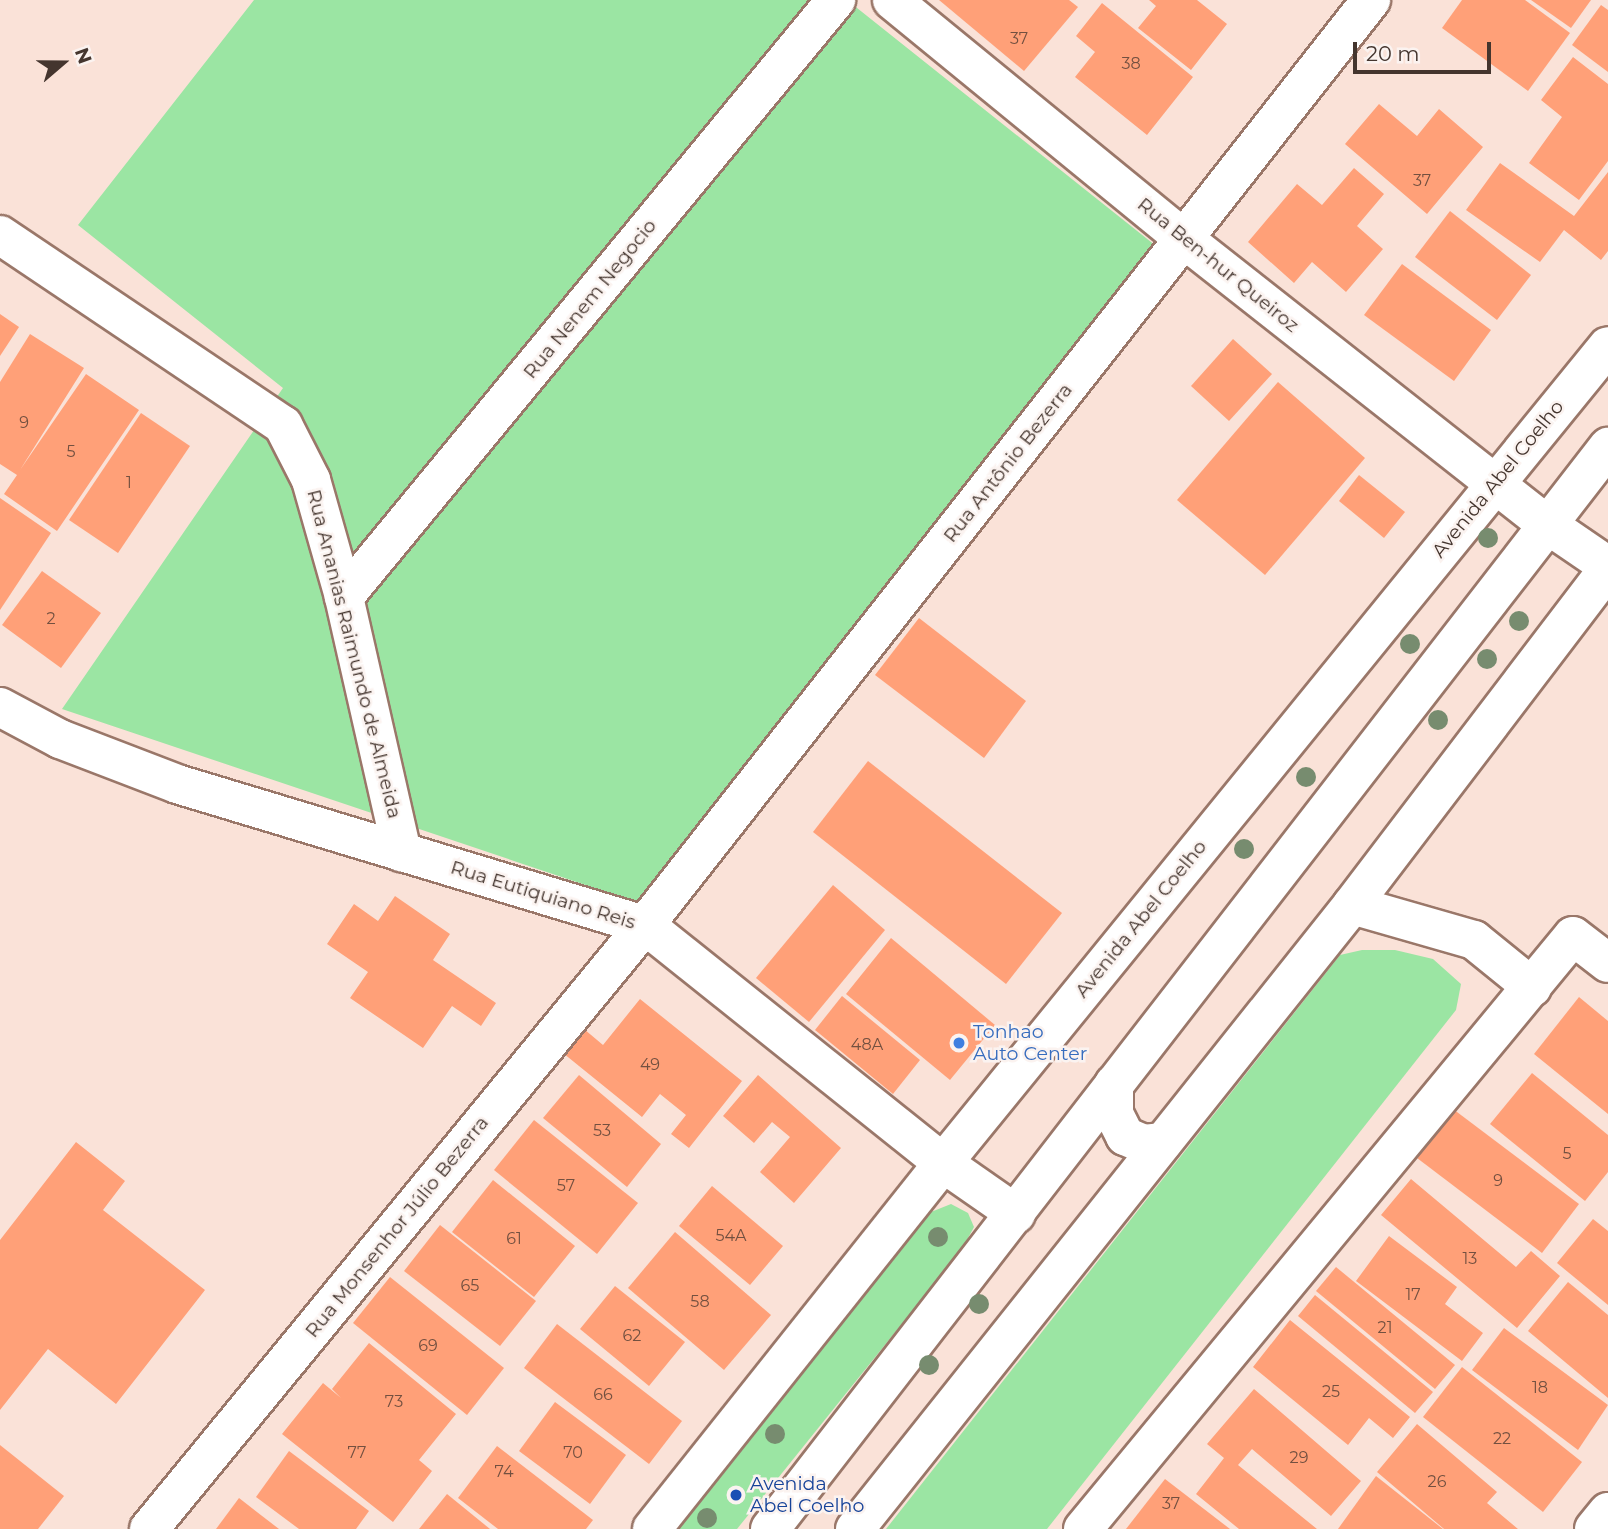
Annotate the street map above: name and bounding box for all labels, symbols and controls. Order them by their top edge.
north arrow [28,28,98,98]
scale bar [1356,28,1494,72]
house number: 37 [1010,29,1028,49]
text: 20 m [1366,41,1420,66]
text: N [70,44,97,67]
house number: 38 [1121,54,1141,74]
house number: 37 [1413,171,1431,191]
street label: Rua Ben-hur Queiroz [1133,193,1303,337]
street label: Rua Nenem Negocio [519,215,661,383]
street label: Rua Antônio Bezerra [939,379,1077,547]
street label: Avenida Abel Coelho [1427,396,1569,562]
house number: 9 [19,413,29,433]
house number: 5 [66,442,76,462]
house number: 1 [126,473,132,493]
street label: Rua Ananias Raimundo de Almeida [302,487,406,821]
house number: 2 [46,609,56,629]
street label: Avenida Abel Coelho [1070,836,1212,1002]
street label: Rua Eutiquiano Reis [448,856,638,934]
place label: Tonhao Auto Center [973,1021,1087,1065]
house number: 48A [851,1035,883,1055]
marker: Tonhao Auto Center [951,1035,967,1051]
house number: 49 [640,1055,660,1075]
street label: Rua Monsenhor Júlio Bezerra [301,1112,493,1342]
house number: 53 [593,1121,611,1141]
house number: 5 [1562,1144,1572,1164]
house number: 9 [1493,1171,1503,1191]
house number: 57 [557,1176,575,1196]
house number: 54A [715,1226,747,1246]
house number: 61 [506,1229,522,1249]
house number: 13 [1463,1249,1477,1269]
house number: 65 [461,1276,479,1296]
house number: 17 [1405,1285,1421,1305]
house number: 58 [690,1292,710,1312]
house number: 21 [1378,1318,1392,1338]
house number: 62 [623,1326,641,1346]
house number: 69 [418,1336,438,1356]
house number: 18 [1532,1378,1548,1398]
house number: 25 [1322,1382,1340,1402]
house number: 66 [593,1385,613,1405]
house number: 73 [385,1392,403,1412]
house number: 22 [1493,1429,1511,1449]
house number: 77 [348,1443,366,1463]
house number: 70 [563,1443,583,1463]
house number: 29 [1290,1448,1308,1468]
house number: 74 [495,1462,513,1482]
house number: 26 [1428,1472,1446,1492]
place label: Avenida Abel Coelho [750,1473,864,1517]
marker: Avenida Abel Coelho [728,1487,744,1503]
house number: 37 [1162,1494,1180,1514]

